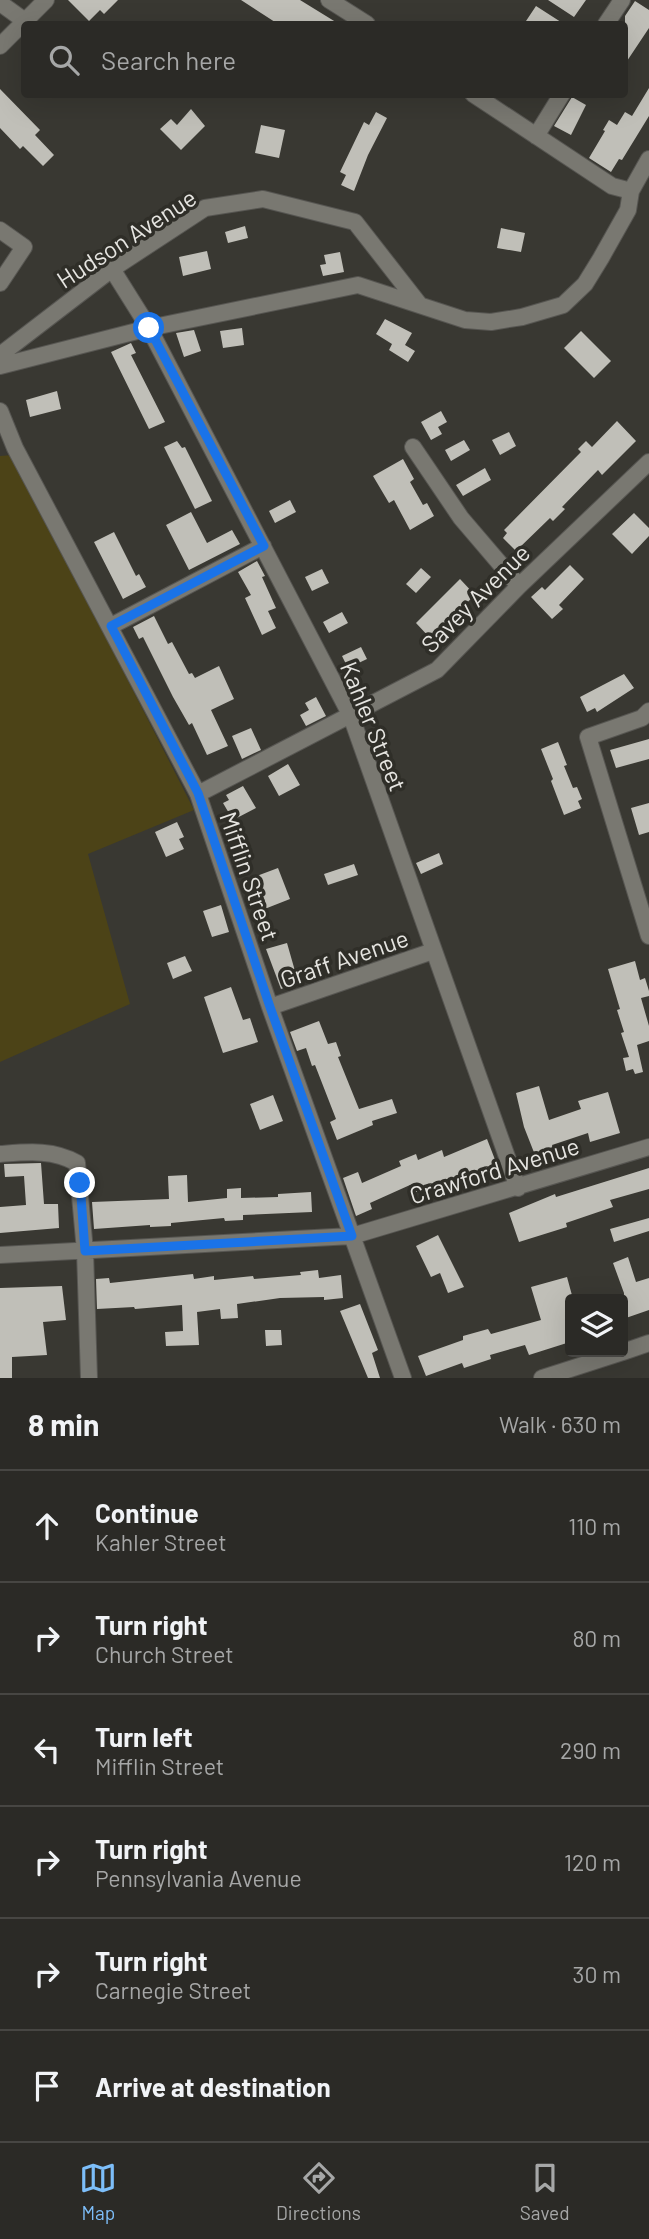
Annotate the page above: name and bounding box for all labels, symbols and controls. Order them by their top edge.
search box [21,21,628,98]
icon: search [45,41,83,79]
text: Search here [101,44,236,75]
street label: Hudson Avenue [51,182,201,294]
route start [133,312,164,343]
street label: Savey Avenue [415,538,535,658]
street label: Kahler Street [335,657,413,795]
street label: Mifflin Street [214,808,286,944]
street label: Graff Avenue [276,923,412,993]
street label: Crawford Avenue [406,1130,582,1210]
route end [64,1167,95,1198]
map controls [565,1294,628,1357]
button: layers [565,1294,628,1357]
text: 8 min [28,1406,99,1442]
text: Walk · 630 m [499,1410,621,1438]
text: Continue [95,1497,199,1528]
icon: ahead [28,1507,66,1545]
text: 110 m [568,1512,621,1540]
text: Kahler Street [95,1528,227,1556]
text: Turn right [95,1609,208,1640]
icon: right [28,1619,66,1657]
text: 80 m [572,1624,621,1652]
text: Church Street [95,1640,234,1668]
text: Turn left [95,1721,193,1752]
icon: left [28,1731,66,1769]
text: 290 m [560,1736,621,1764]
text: Mifflin Street [95,1752,224,1780]
text: Turn right [95,1833,208,1864]
icon: right [28,1843,66,1881]
text: 120 m [564,1848,621,1876]
text: Pennsylvania Avenue [95,1864,302,1892]
text: Turn right [95,1945,208,1976]
icon: right [28,1955,66,1993]
text: 30 m [573,1960,621,1988]
text: Carnegie Street [95,1976,251,2004]
icon: arrive [28,2067,66,2105]
text: Arrive at destination [95,2071,331,2102]
tab: Map [79,2159,117,2224]
tab: Directions [276,2159,361,2224]
tab: Saved [520,2159,570,2224]

